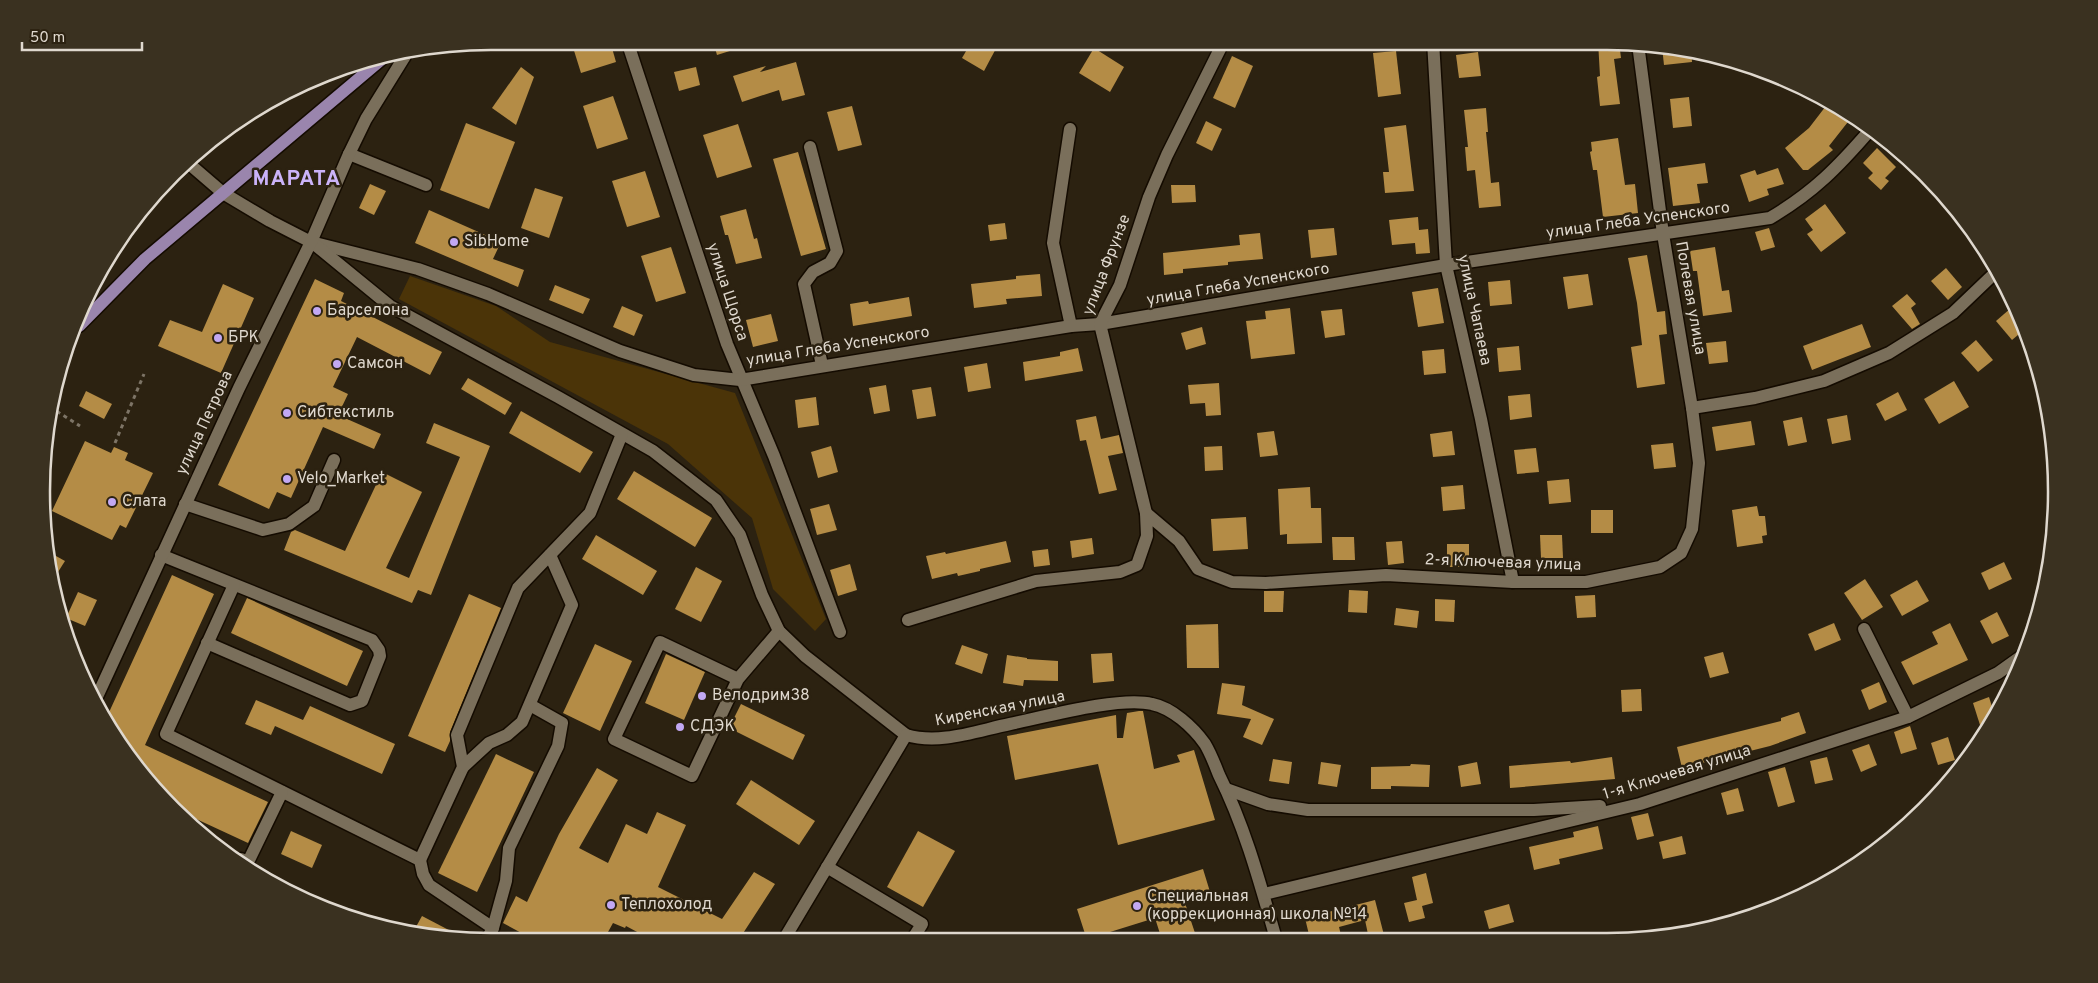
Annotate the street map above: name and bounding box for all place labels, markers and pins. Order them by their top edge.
place label: SibHome [464,232,529,252]
marker: SibHome [448,236,460,248]
place label: Барселона [327,301,409,321]
marker: Барселона [311,305,323,317]
place label: БРК [228,328,259,348]
marker: БРК [212,332,224,344]
place label: Самсон [347,354,403,374]
marker: Самсон [331,358,343,370]
place label: Сибтекстиль [297,403,394,423]
marker: Сибтекстиль [281,407,293,419]
place label: Velo_Market [297,469,385,489]
marker: Velo_Market [281,473,293,485]
place label: Слата [122,492,166,512]
marker: Слата [106,496,118,508]
place label: Велодрим38 [712,686,810,706]
marker: Велодрим38 [696,690,708,702]
place label: СДЭК [690,717,735,737]
marker: СДЭК [674,721,686,733]
place label: Специальная (коррекционная) школа №14 [1147,887,1367,925]
place label: Теплохолод [621,895,712,915]
marker: Теплохолод [605,899,617,911]
marker: Специальная (коррекционная) школа №14 [1131,900,1143,912]

